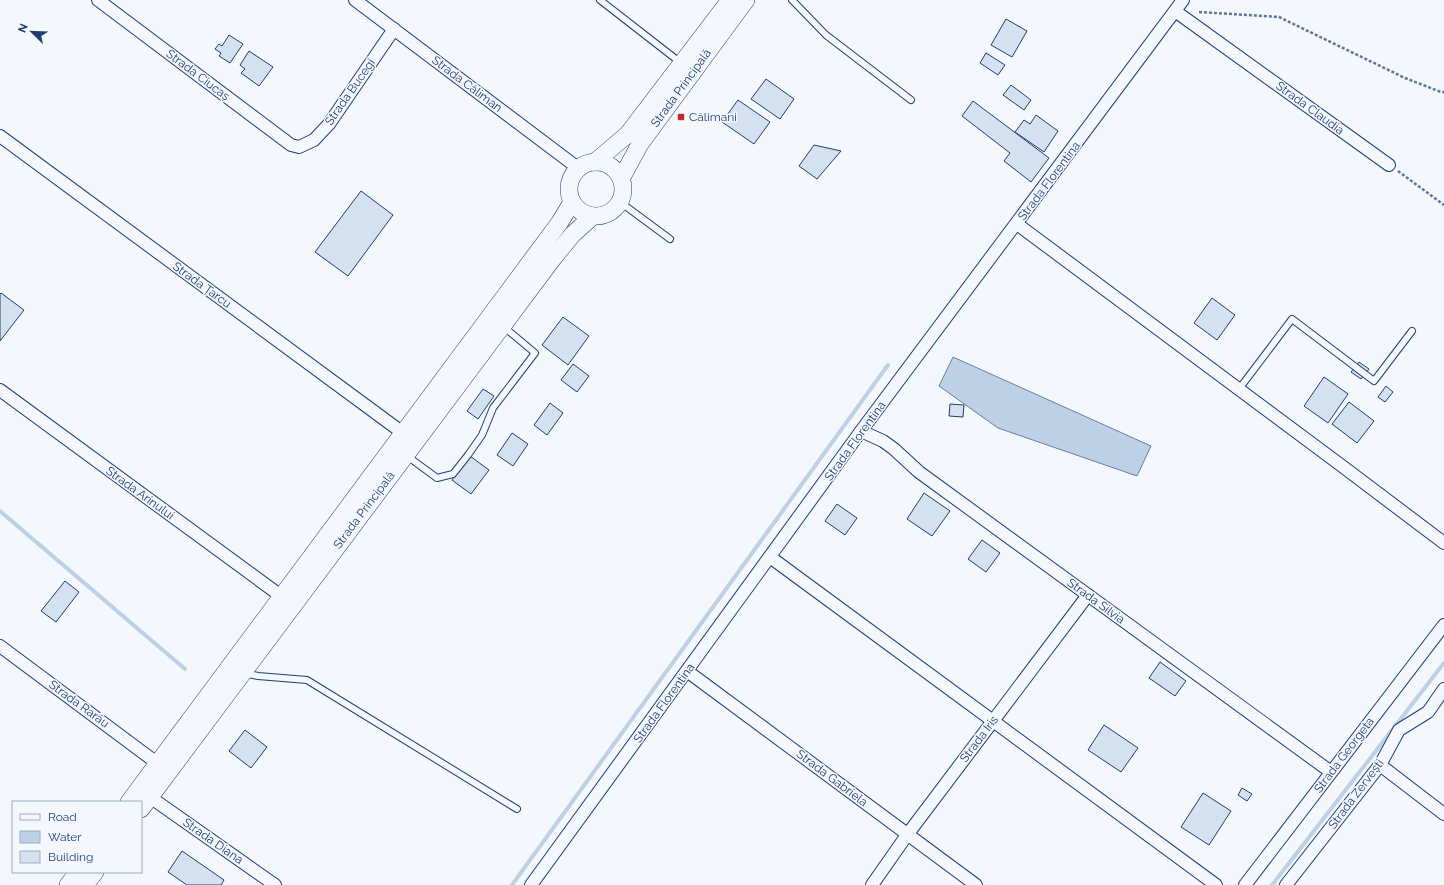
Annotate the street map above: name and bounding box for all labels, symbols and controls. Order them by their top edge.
north arrow [12,12,52,52]
text: N [16,22,31,35]
street label: Strada Principală [648,46,714,130]
street label: Strada Ciucaș [163,47,233,104]
street label: Strada Căliman [429,53,505,115]
street label: Strada Bucegi [322,56,378,128]
street label: Strada Claudia [1273,79,1347,137]
place label: Călimani [689,110,737,124]
marker: Călimani [676,112,686,122]
street label: Strada Florentina [1015,139,1083,223]
street label: Strada Țarcu [170,259,234,311]
street label: Strada Florentina [822,399,888,483]
street label: Strada Arinului [103,464,177,522]
street label: Strada Principală [330,469,398,551]
street label: Strada Silvia [1065,575,1127,627]
street label: Strada Florentina [631,661,697,745]
street label: Strada Rarău [46,677,112,731]
street label: Strada Iris [957,713,1001,765]
street label: Strada Georgeta [1311,715,1377,795]
street label: Strada Gabriela [794,747,870,809]
street label: Strada Zervești [1325,757,1387,831]
legend [12,801,142,873]
text: Road [48,810,77,824]
street label: Strada Diana [180,815,246,867]
text: Water [48,830,82,844]
text: Building [48,850,94,864]

